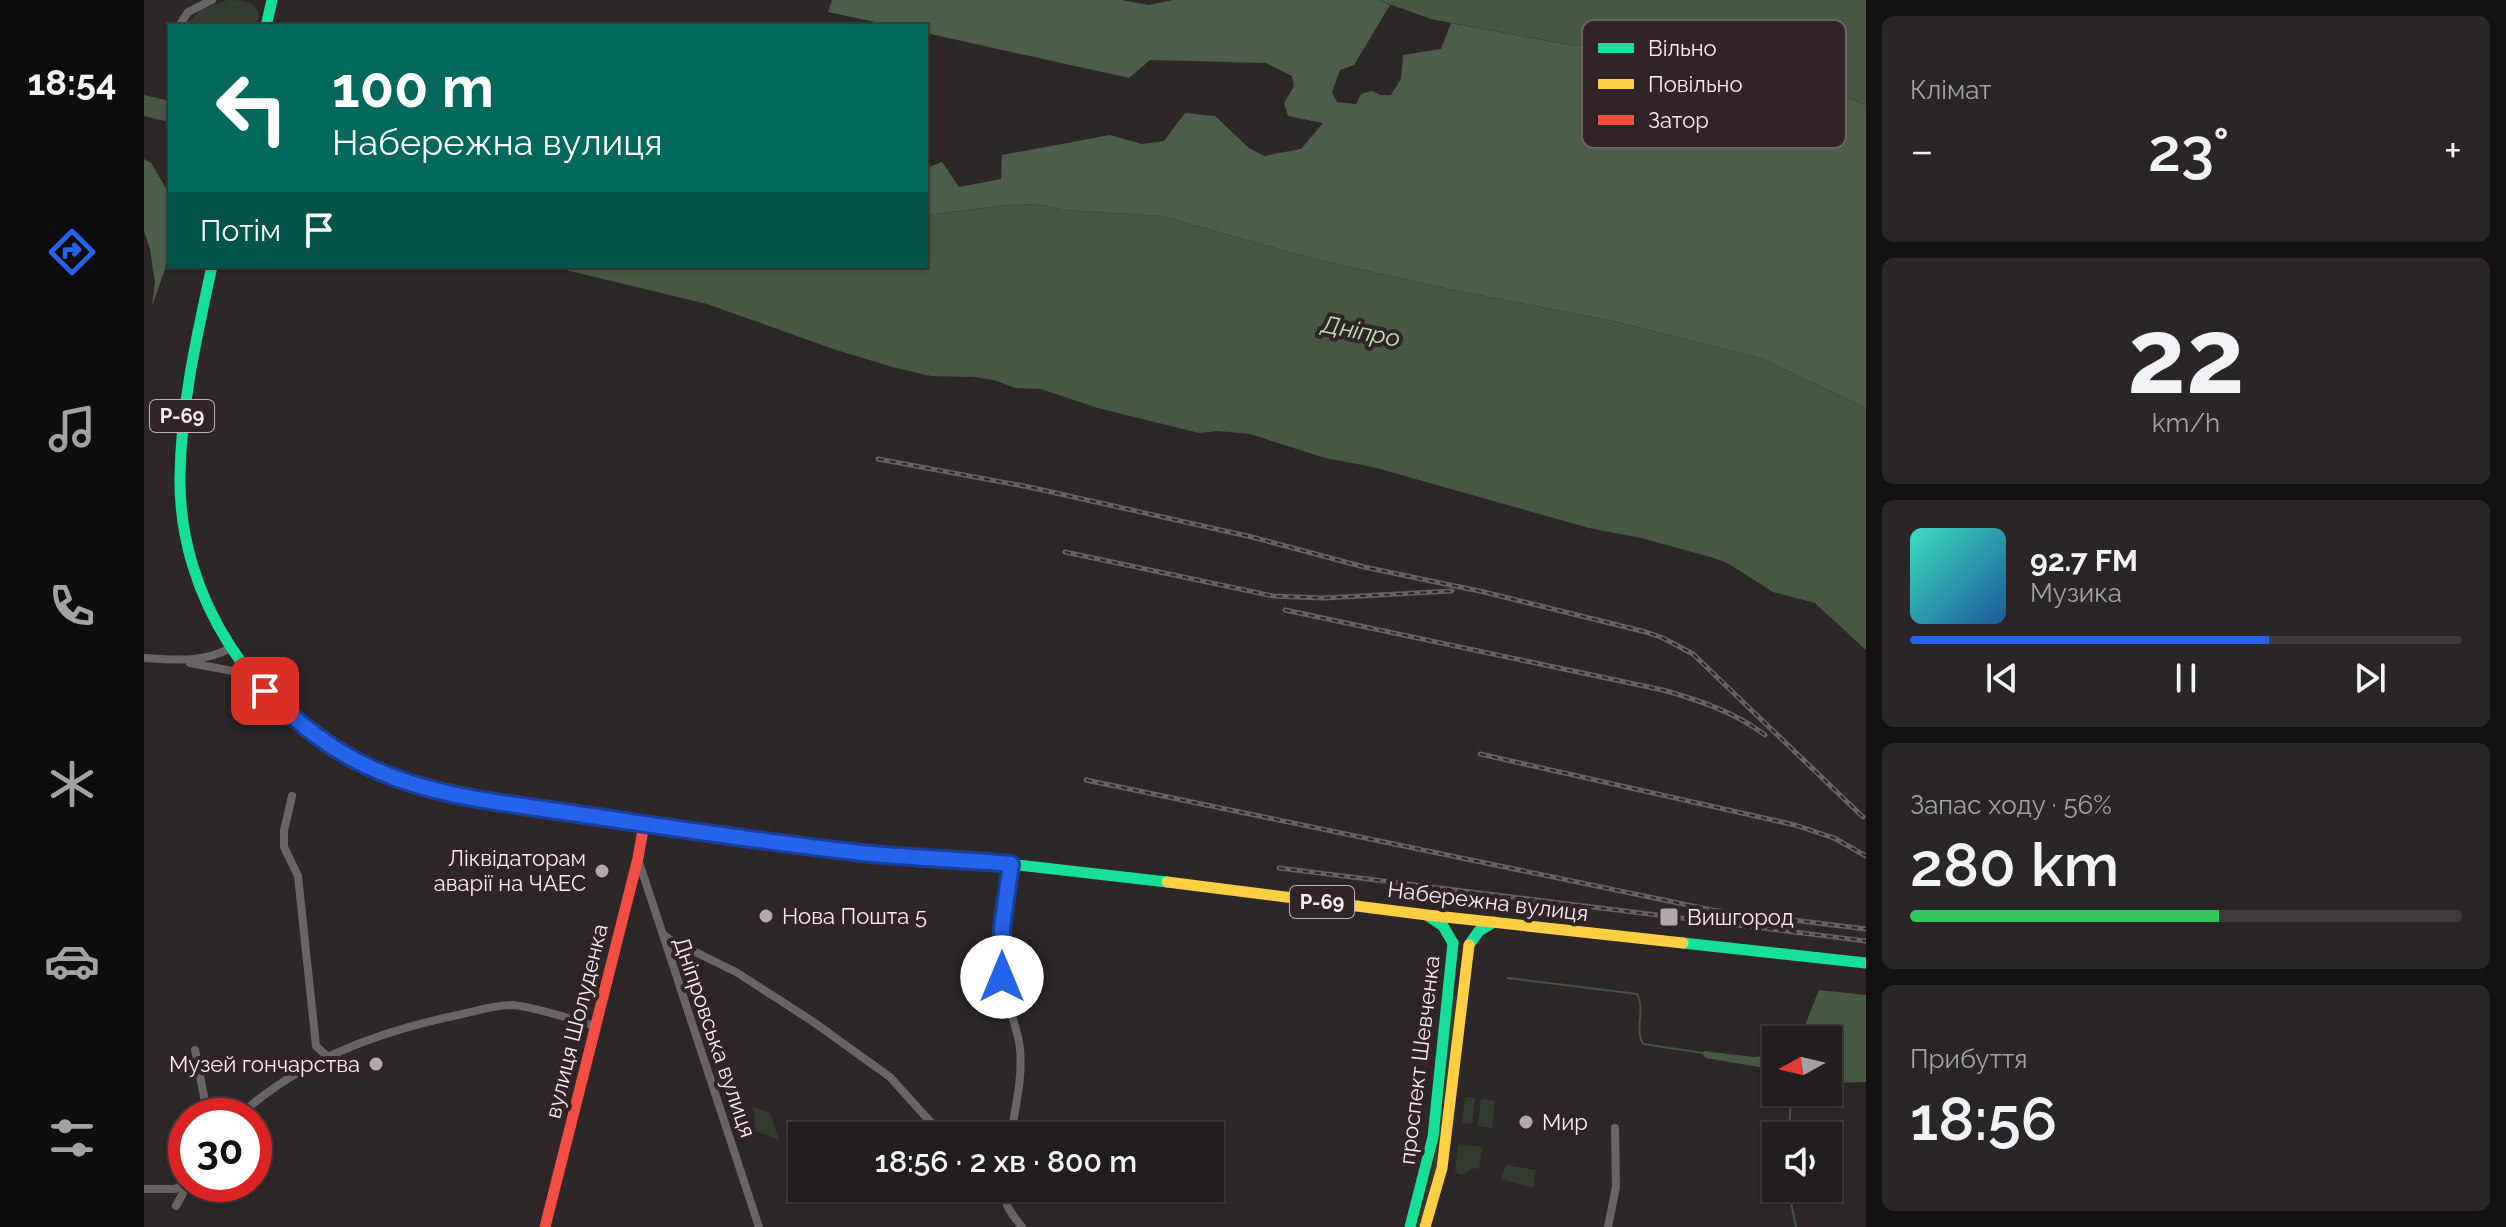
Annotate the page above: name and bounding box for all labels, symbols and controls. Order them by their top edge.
legend [1582,20,1846,148]
text: Вільно [1648,35,1717,61]
text: 100 m [332,54,494,120]
icon: left [200,56,304,160]
text: 18:54 [28,61,116,103]
text: Повільно [1648,71,1743,97]
text: Клімат [1910,75,1992,105]
text: Затор [1648,107,1709,133]
text: 23° [2148,115,2229,185]
text: Набережна вулиця [332,121,663,163]
text: − [1910,125,1934,176]
text: + [2444,125,2462,176]
icon: arrive [297,208,341,252]
text: Потім [200,213,281,248]
icon: directions [44,224,100,280]
text: 22 [2127,295,2245,417]
water label: Дніпро [1318,309,1403,353]
road number: Р-69 [150,400,214,432]
icon: music [44,401,100,457]
text: km/h [2152,408,2220,438]
text: 92.7 FM [2030,543,2138,578]
icon: phone [44,578,100,634]
text: Музика [2030,578,2122,608]
icon: previous [1980,656,2024,700]
icon: pause [2164,656,2208,700]
icon: next [2348,656,2392,700]
pin [231,657,299,725]
icon: arrive [243,669,287,713]
icon: climate [44,756,100,812]
text: Запас ходу · 56% [1910,790,2112,820]
text: 280 km [1910,830,2119,900]
place label: Ліквідаторам аварії на ЧАЕС [434,845,586,896]
marker: Ліквідаторам аварії на ЧАЕС [593,862,611,880]
street label: Набережна вулиця [1386,876,1590,926]
road number: Р-69 [1290,886,1354,918]
place label: Нова Пошта 5 [782,903,927,929]
place label: Вишгород [1687,904,1794,930]
marker: Вишгород [1658,906,1680,928]
marker: Нова Пошта 5 [757,907,775,925]
street label: вулиця Шолуденка [539,921,613,1121]
icon: car [44,933,100,989]
street label: Дніпровська вулиця [668,933,762,1141]
position arrow [960,935,1044,1019]
street label: проспект Шевченка [1393,954,1445,1166]
north arrow [1762,1026,1842,1106]
map controls [1762,1026,1842,1202]
text: Прибуття [1910,1044,2028,1074]
place label: Музей гончарства [169,1051,360,1077]
marker: Музей гончарства [367,1055,385,1073]
text: 18:56 [1910,1084,2057,1154]
speed limit sign: 30 [168,1098,272,1202]
place label: Мир [1542,1109,1588,1135]
icon: filters [44,1110,100,1166]
marker: Мир [1517,1113,1535,1131]
button: sound [1762,1122,1842,1202]
text: 18:56 · 2 хв · 800 m [875,1144,1137,1179]

